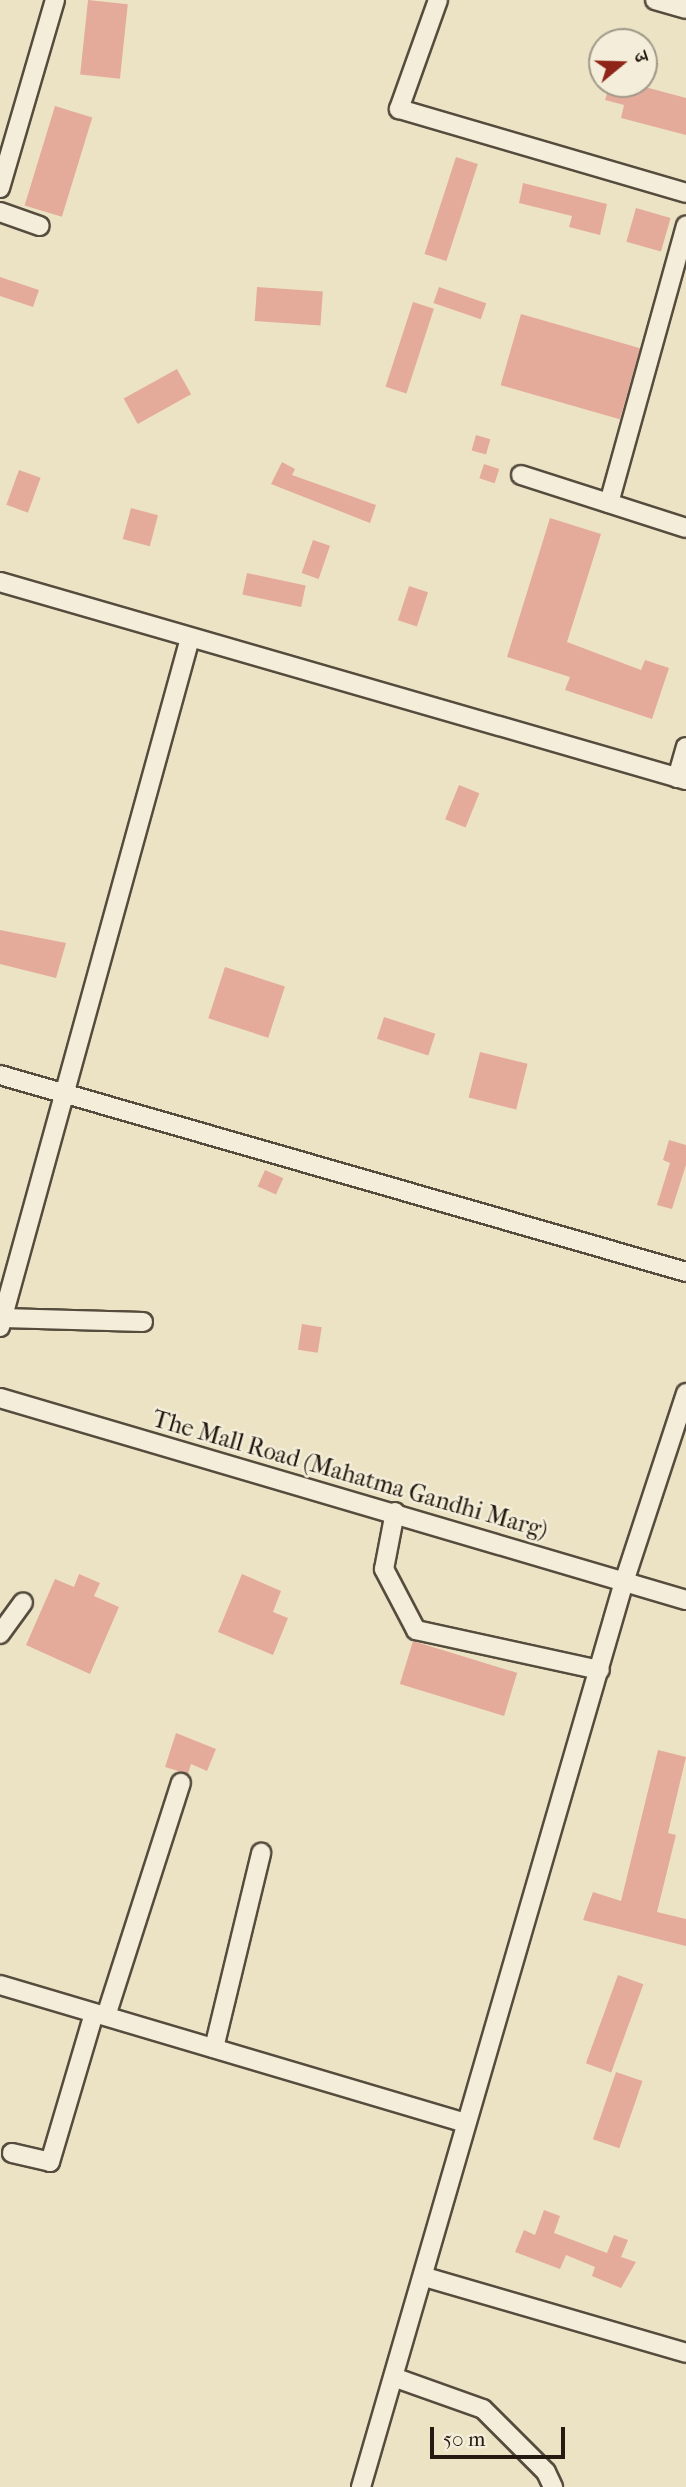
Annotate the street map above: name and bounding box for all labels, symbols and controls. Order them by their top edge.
north arrow [588,28,658,98]
text: उ [629,49,653,65]
street label: The Mall Road (Mahatma Gandhi Marg) [149,1405,551,1545]
scale bar [434,2414,569,2458]
text: 50 m [443,2427,486,2451]

